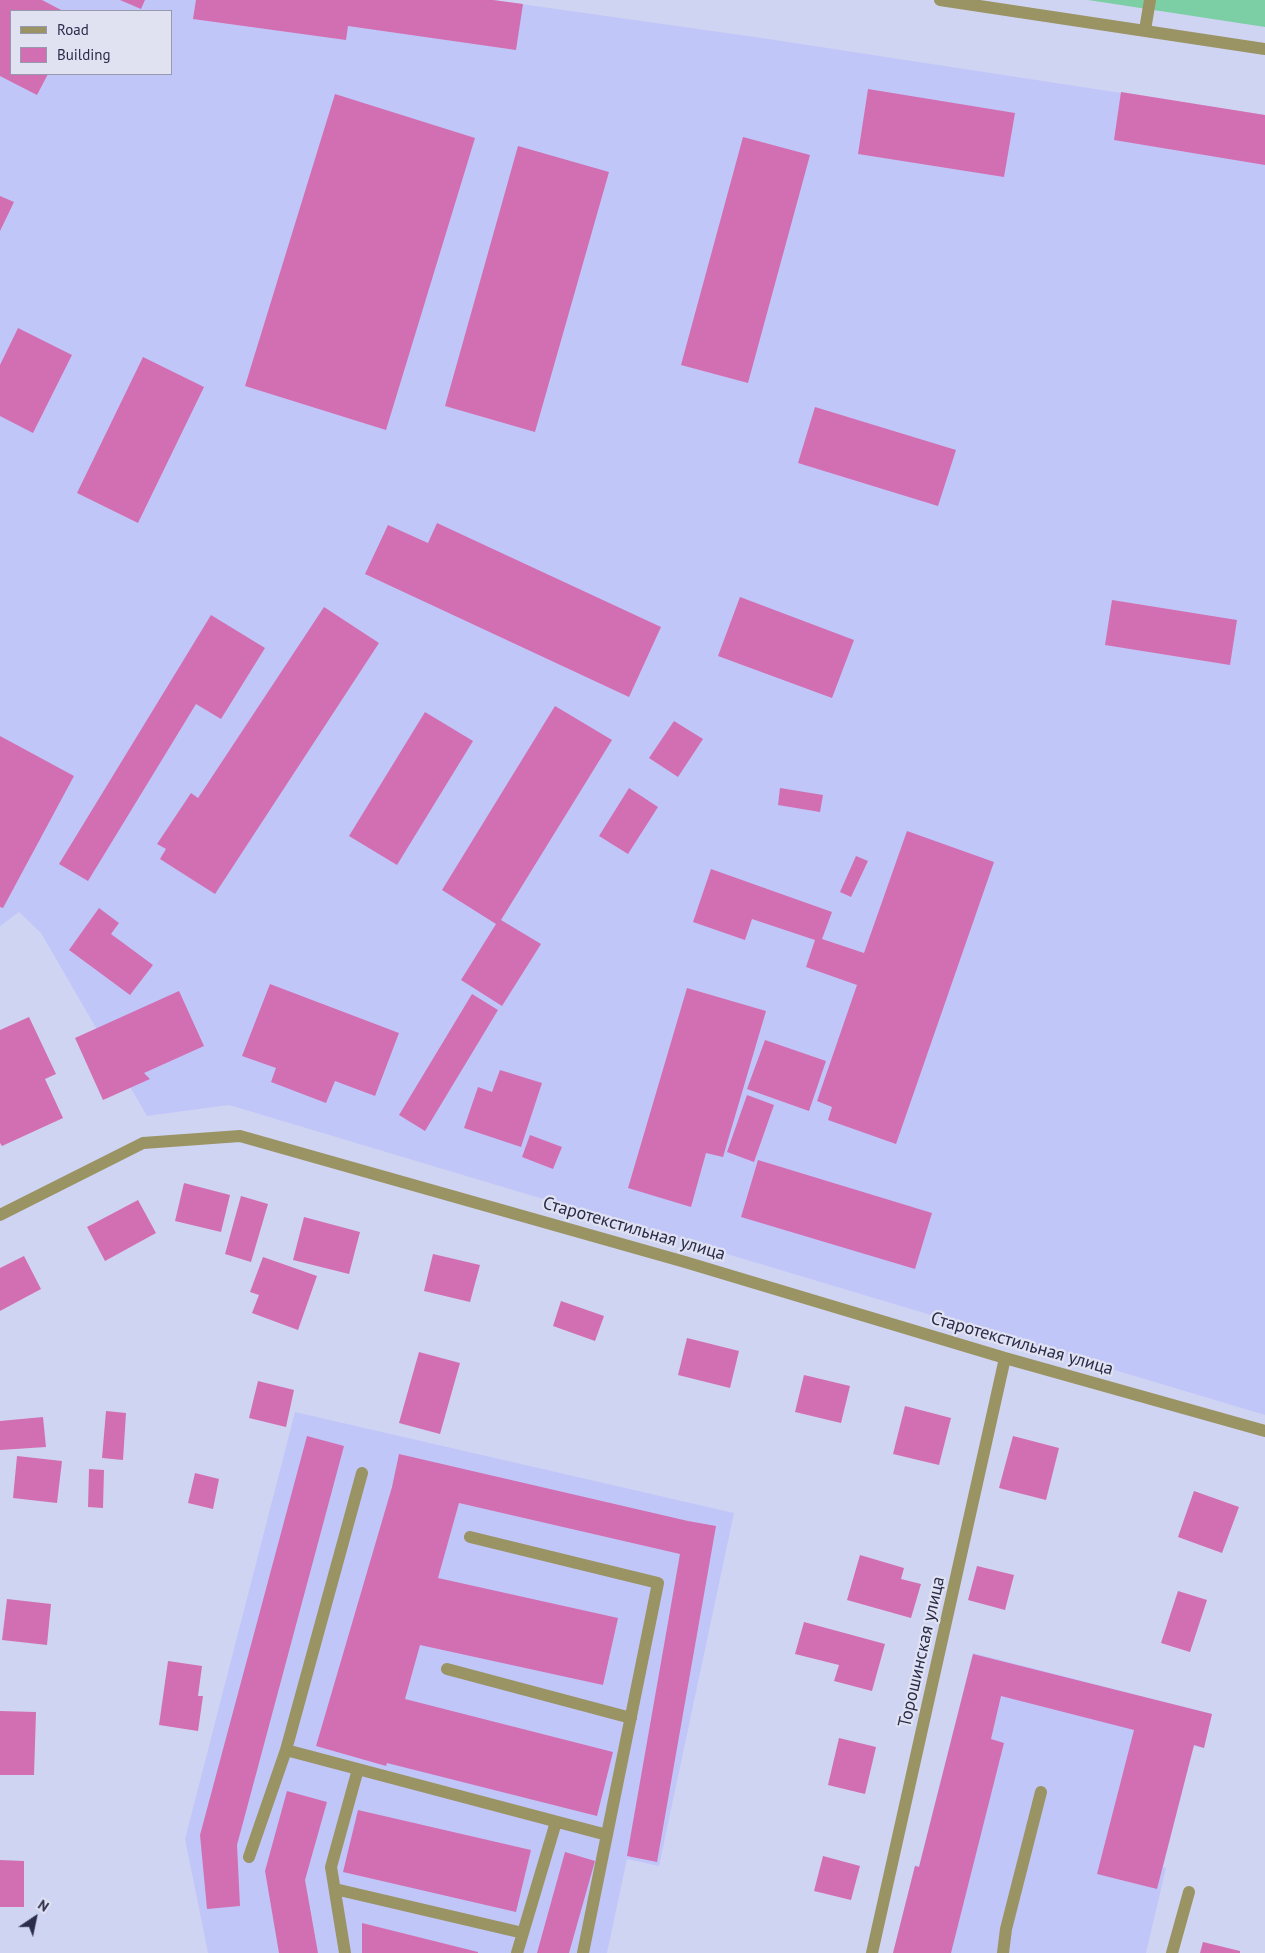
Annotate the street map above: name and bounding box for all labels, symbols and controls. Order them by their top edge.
legend [10,10,172,75]
text: Road [57,20,89,39]
text: Building [57,45,111,64]
street label: Старотекстильная улица [540,1193,728,1265]
street label: Старотекстильная улица [928,1308,1116,1380]
street label: Торошинская улица [894,1574,950,1730]
north arrow [10,1893,60,1943]
text: N [35,1896,52,1916]

